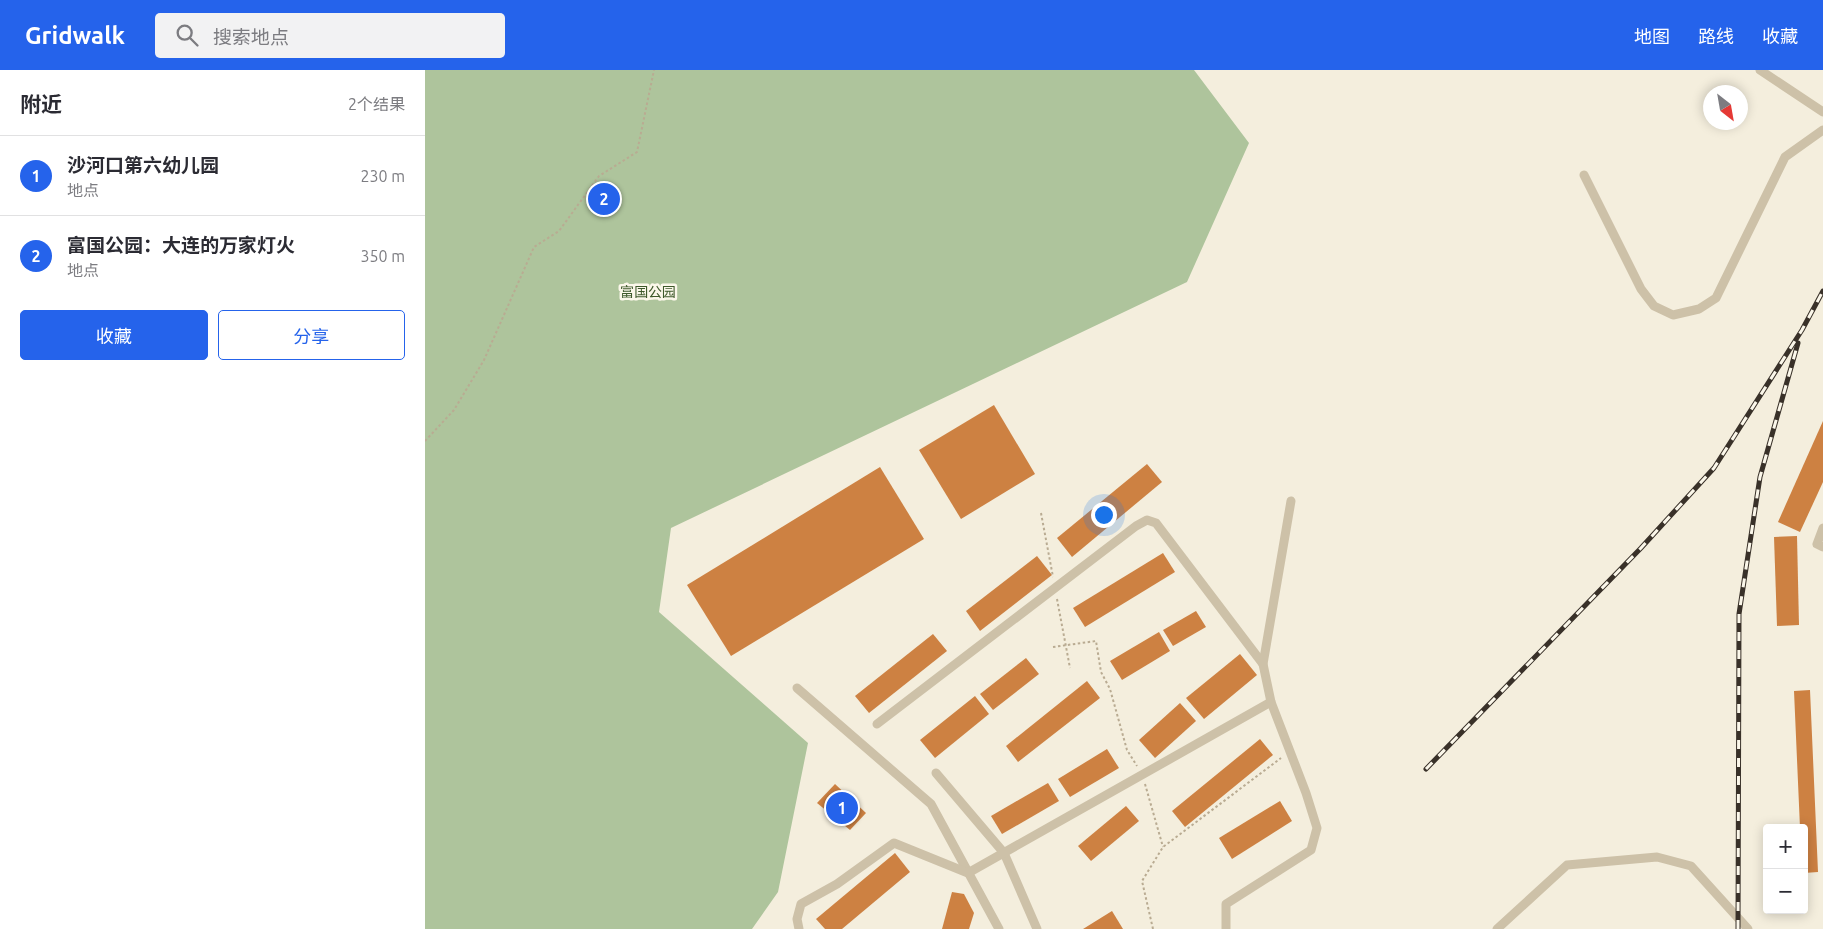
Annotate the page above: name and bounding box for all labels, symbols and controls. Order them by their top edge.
search box [155,13,505,58]
icon: search [173,21,201,49]
text: Gridwalk [25,22,125,49]
text: 搜索地点 [213,26,289,48]
text: 地图 [1634,26,1670,46]
text: 路线 [1698,26,1734,46]
text: 收藏 [1762,26,1798,46]
north arrow [1703,85,1748,130]
text: 附近 [20,92,62,116]
text: 2个结果 [348,95,405,113]
text: 沙河口第六幼儿园 [67,154,219,176]
text: 1 [31,167,41,185]
text: 230 m [360,167,405,185]
pin: 2 [588,180,620,218]
text: 地点 [67,181,99,199]
text: 富国公园：大连的万家灯火 [67,234,295,256]
text: 2 [31,247,41,265]
text: 350 m [360,247,405,265]
text: 地点 [67,261,99,279]
park label: 富国公园 [620,284,676,300]
button: 收藏 [20,310,208,360]
button: 分享 [218,310,405,360]
your location [1091,502,1117,528]
pin: 1 [826,789,858,827]
map controls [1763,824,1808,914]
button: + [1763,824,1808,869]
button: − [1763,869,1808,914]

